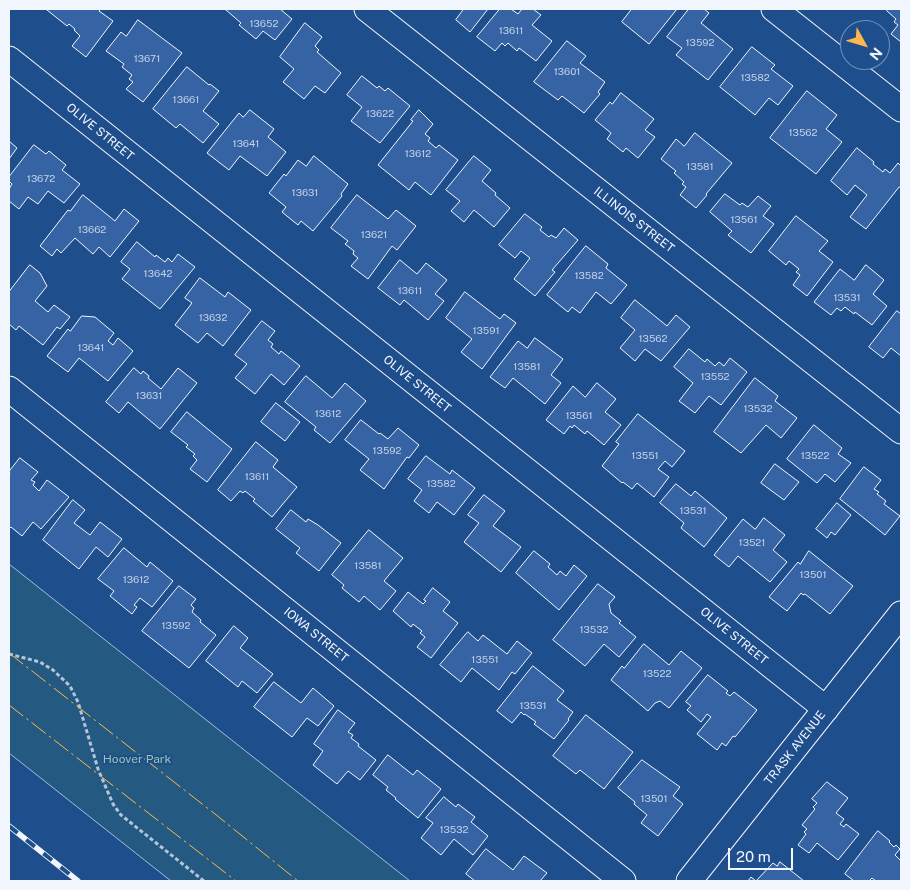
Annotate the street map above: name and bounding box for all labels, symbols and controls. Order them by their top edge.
house number: 13652 [250,18,278,30]
north arrow [840,20,890,70]
house number: 13611 [499,25,523,37]
house number: 13592 [686,37,714,49]
text: N [866,45,886,63]
house number: 13671 [134,53,160,65]
house number: 13601 [554,66,580,78]
house number: 13582 [740,72,770,84]
house number: 13661 [173,94,199,106]
street label: OLIVE STREET [63,100,137,164]
house number: 13622 [366,108,394,120]
house number: 13562 [789,127,817,139]
house number: 13641 [233,138,259,150]
house number: 13612 [405,148,431,160]
house number: 13581 [686,161,714,173]
house number: 13672 [27,173,55,185]
street label: ILLINOIS STREET [591,184,677,256]
house number: 13631 [292,187,318,199]
house number: 13561 [730,214,758,226]
house number: 13662 [78,224,106,236]
house number: 13621 [361,229,387,241]
house number: 13642 [144,268,172,280]
house number: 13582 [574,270,604,282]
house number: 13611 [398,285,422,297]
house number: 13531 [833,292,861,304]
house number: 13632 [199,312,227,324]
house number: 13591 [472,325,500,337]
house number: 13562 [639,333,667,345]
house number: 13641 [78,342,104,354]
street label: OLIVE STREET [380,352,454,416]
house number: 13581 [513,361,541,373]
house number: 13552 [700,371,730,383]
house number: 13631 [136,390,162,402]
house number: 13532 [743,403,773,415]
house number: 13612 [315,408,341,420]
house number: 13561 [565,410,593,422]
house number: 13592 [373,445,401,457]
house number: 13551 [631,450,659,462]
house number: 13522 [801,450,829,462]
house number: 13611 [245,471,269,483]
house number: 13582 [426,478,456,490]
house number: 13531 [679,505,707,517]
house number: 13521 [739,537,765,549]
house number: 13581 [354,560,382,572]
house number: 13501 [800,569,826,581]
house number: 13612 [123,574,149,586]
street label: OLIVE STREET [697,604,771,668]
street label: IOWA STREET [281,605,351,665]
house number: 13592 [162,620,190,632]
house number: 13532 [579,624,609,636]
house number: 13551 [471,654,499,666]
house number: 13522 [643,668,671,680]
house number: 13531 [519,700,547,712]
street label: TRASK AVENUE [762,708,828,788]
park label: Hoover Park [103,752,171,766]
house number: 13501 [641,793,667,805]
house number: 13532 [439,824,469,836]
scale bar [730,838,795,870]
text: 20 m [736,848,771,865]

